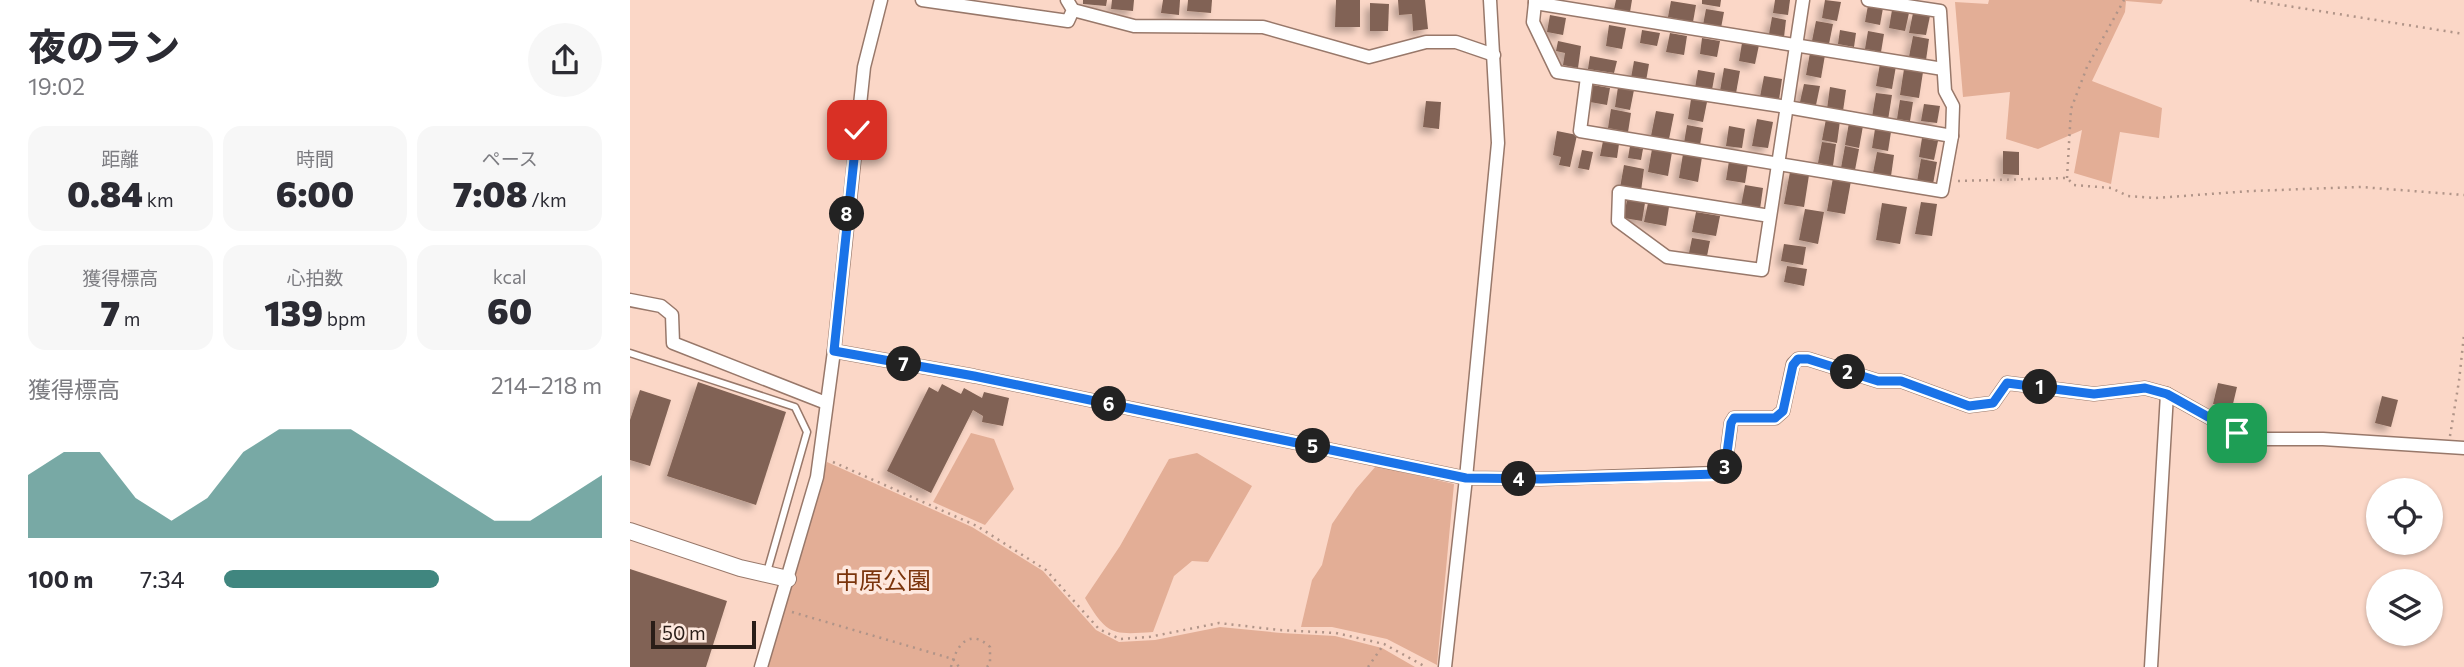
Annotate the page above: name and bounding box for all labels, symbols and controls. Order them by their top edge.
text: 夜のラン [28,22,180,69]
button: share [528,23,602,97]
text: 19:02 [28,72,85,100]
pin [827,100,887,160]
icon: check [838,111,876,149]
text: 距離 [101,147,139,170]
text: 時間 [296,147,334,170]
text: ペース [482,147,538,170]
text: 0.84 [67,171,143,214]
text: 6:00 [276,171,354,214]
text: 7:08 [453,171,528,214]
text: km [143,188,174,211]
text: /km [528,188,567,211]
pin: 8 [830,196,864,232]
text: 8 [841,202,852,225]
text: kcal [493,265,527,288]
text: 獲得標高 [82,266,158,289]
text: 心拍数 [286,266,344,289]
text: 60 [487,288,532,331]
text: 7 [100,290,120,333]
text: 139 [264,290,323,333]
text: m [120,307,140,330]
text: bpm [323,307,366,330]
pin: 7 [886,346,922,382]
text: 7 [898,352,909,375]
pin: 2 [1830,354,1866,390]
text: 2 [1842,360,1853,383]
pin: 1 [2022,370,2058,404]
text: 214–218 m [491,371,602,399]
text: 獲得標高 [28,375,120,403]
text: 1 [2035,375,2044,398]
pin: 6 [1092,386,1126,422]
text: 6 [1103,392,1114,415]
pin [2207,403,2267,463]
icon: arrive [2218,414,2256,452]
pin: 5 [1296,428,1330,464]
text: 5 [1307,434,1318,457]
pin: 3 [1708,449,1742,484]
text: 3 [1719,455,1730,478]
pin: 4 [1502,462,1536,496]
text: 4 [1513,467,1524,490]
map controls [2366,478,2443,646]
button: locate [2366,478,2443,555]
text: 100 m [28,565,93,593]
text: 7:34 [140,565,185,593]
park label: 中原公園 [835,565,931,594]
button: layers [2366,569,2443,646]
scale bar [651,618,756,650]
text: 50 m [662,621,706,644]

